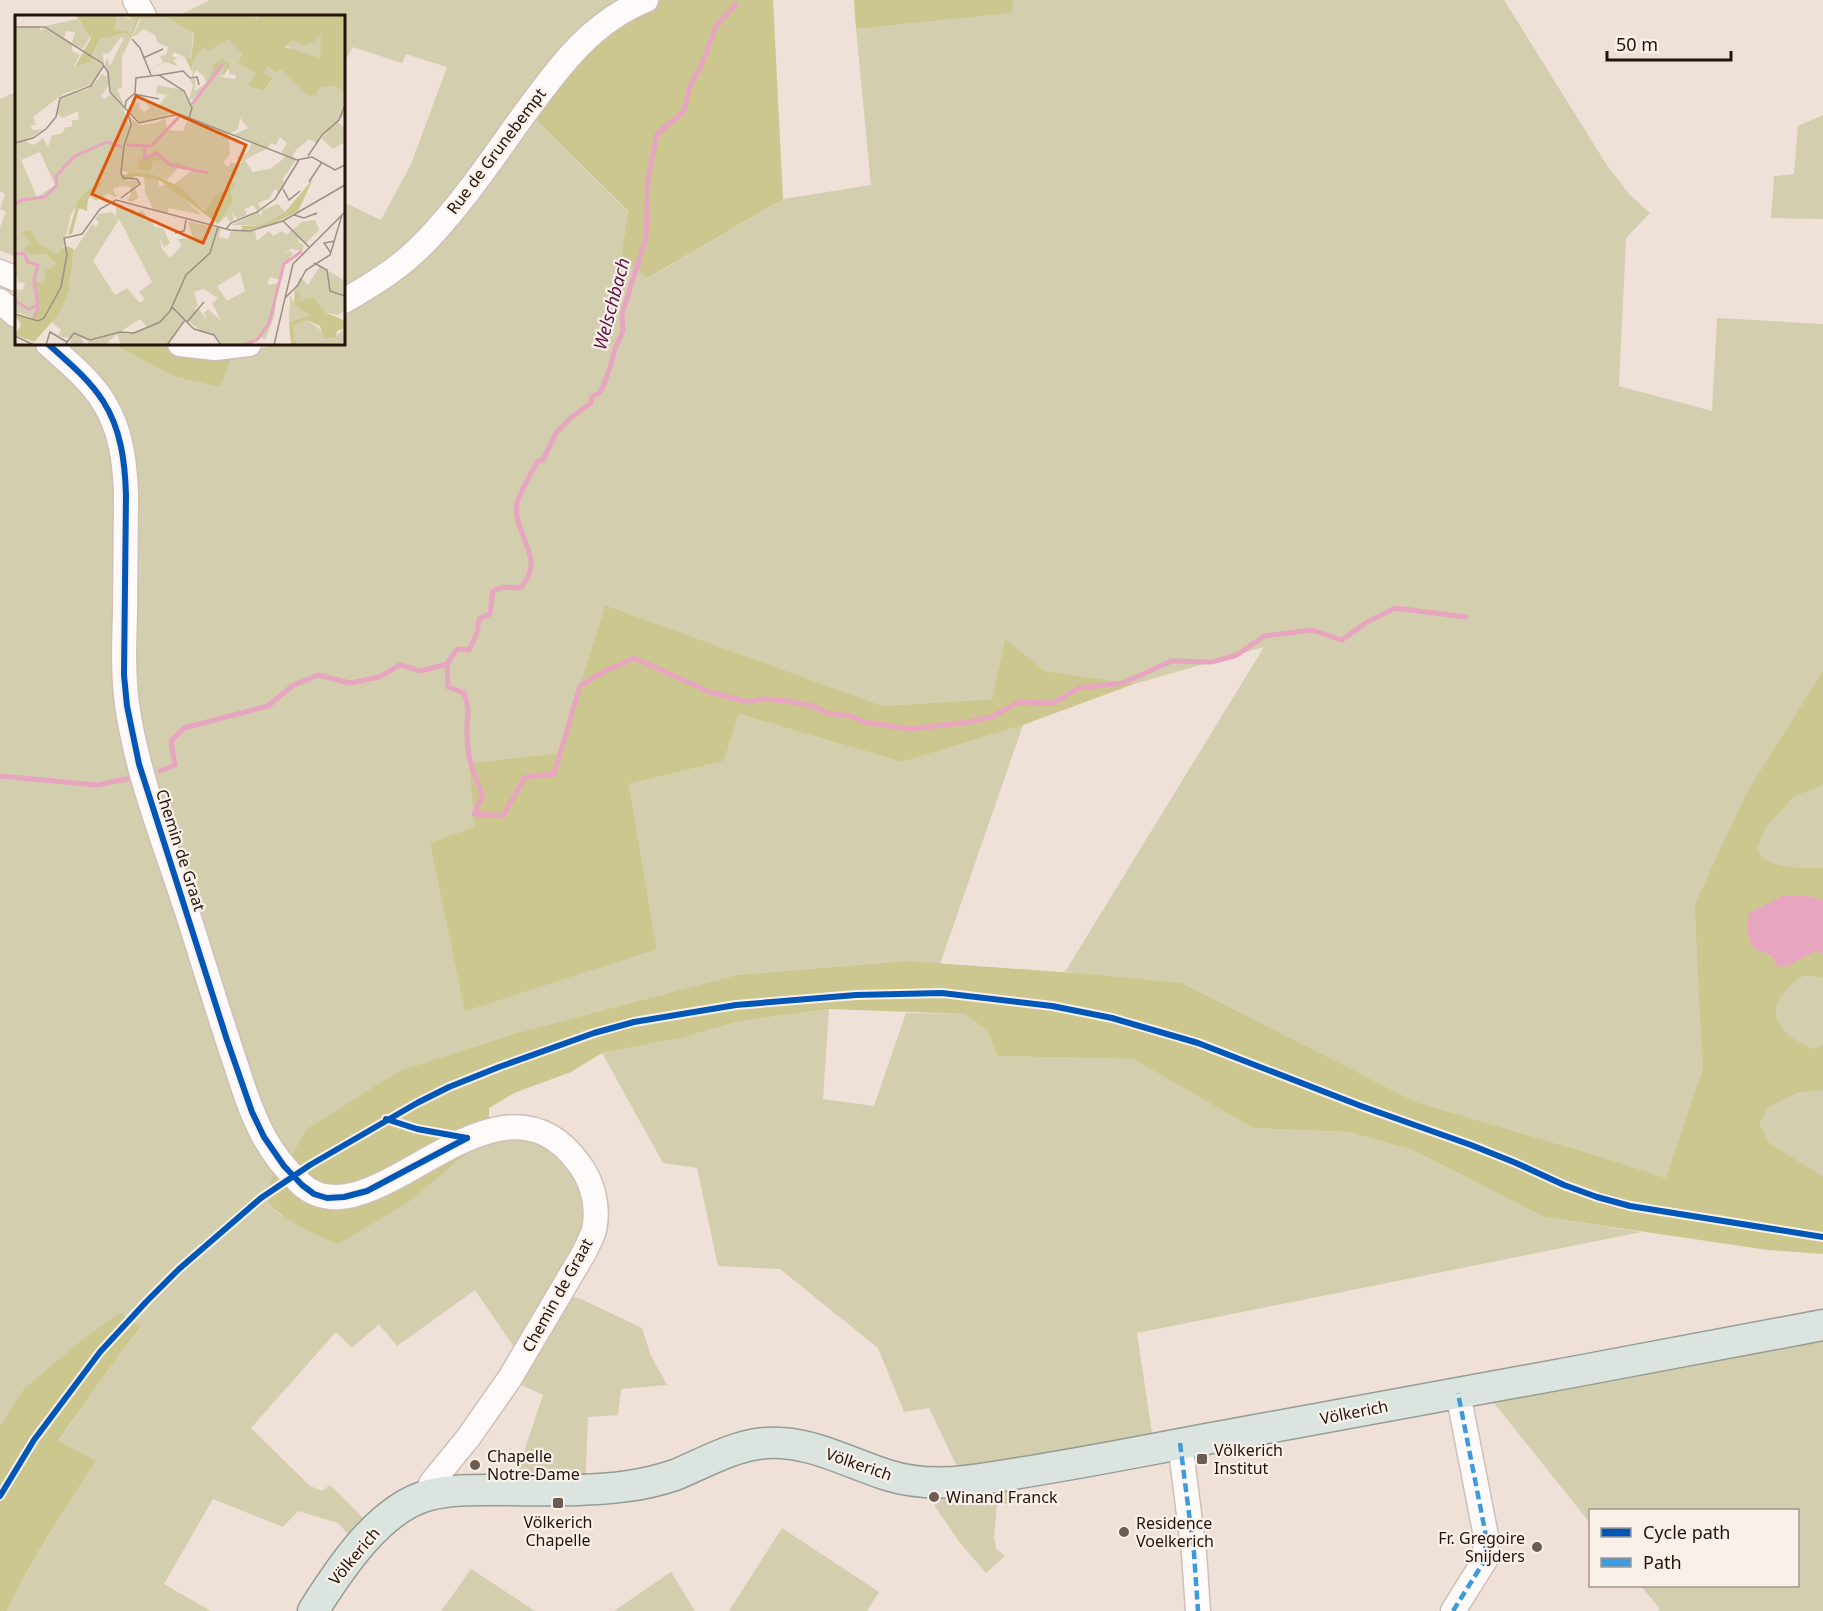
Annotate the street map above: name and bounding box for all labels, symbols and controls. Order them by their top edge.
inset map [15,15,345,345]
scale bar [1607,24,1732,62]
text: 50 m [1616,32,1658,56]
street label: Rue de Grunebempt [441,83,551,219]
water label: Welschbach [587,255,635,352]
street label: Chemin de Graat [151,786,211,914]
street label: Chemin de Graat [517,1234,597,1356]
street label: Völkerich [1318,1395,1390,1429]
place label: Völkerich Institut [1214,1439,1283,1479]
street label: Völkerich [823,1442,895,1486]
place label: Chapelle Notre-Dame [487,1445,580,1485]
marker: Völkerich Institut [1195,1452,1209,1466]
marker: Chapelle Notre-Dame [468,1458,482,1472]
place label: Winand Franck [946,1486,1058,1508]
marker: Winand Franck [927,1490,941,1504]
marker: Völkerich Chapelle [551,1496,565,1510]
legend [1589,1509,1799,1587]
place label: Völkerich Chapelle [524,1511,592,1551]
place label: Residence Voelkerich [1136,1512,1214,1552]
text: Cycle path [1643,1520,1730,1544]
street label: Völkerich [323,1523,385,1589]
marker: Residence Voelkerich [1117,1525,1131,1539]
place label: Fr. Gregoire Snijders [1438,1527,1525,1567]
marker: Fr. Gregoire Snijders [1530,1540,1544,1554]
text: Path [1643,1550,1682,1574]

